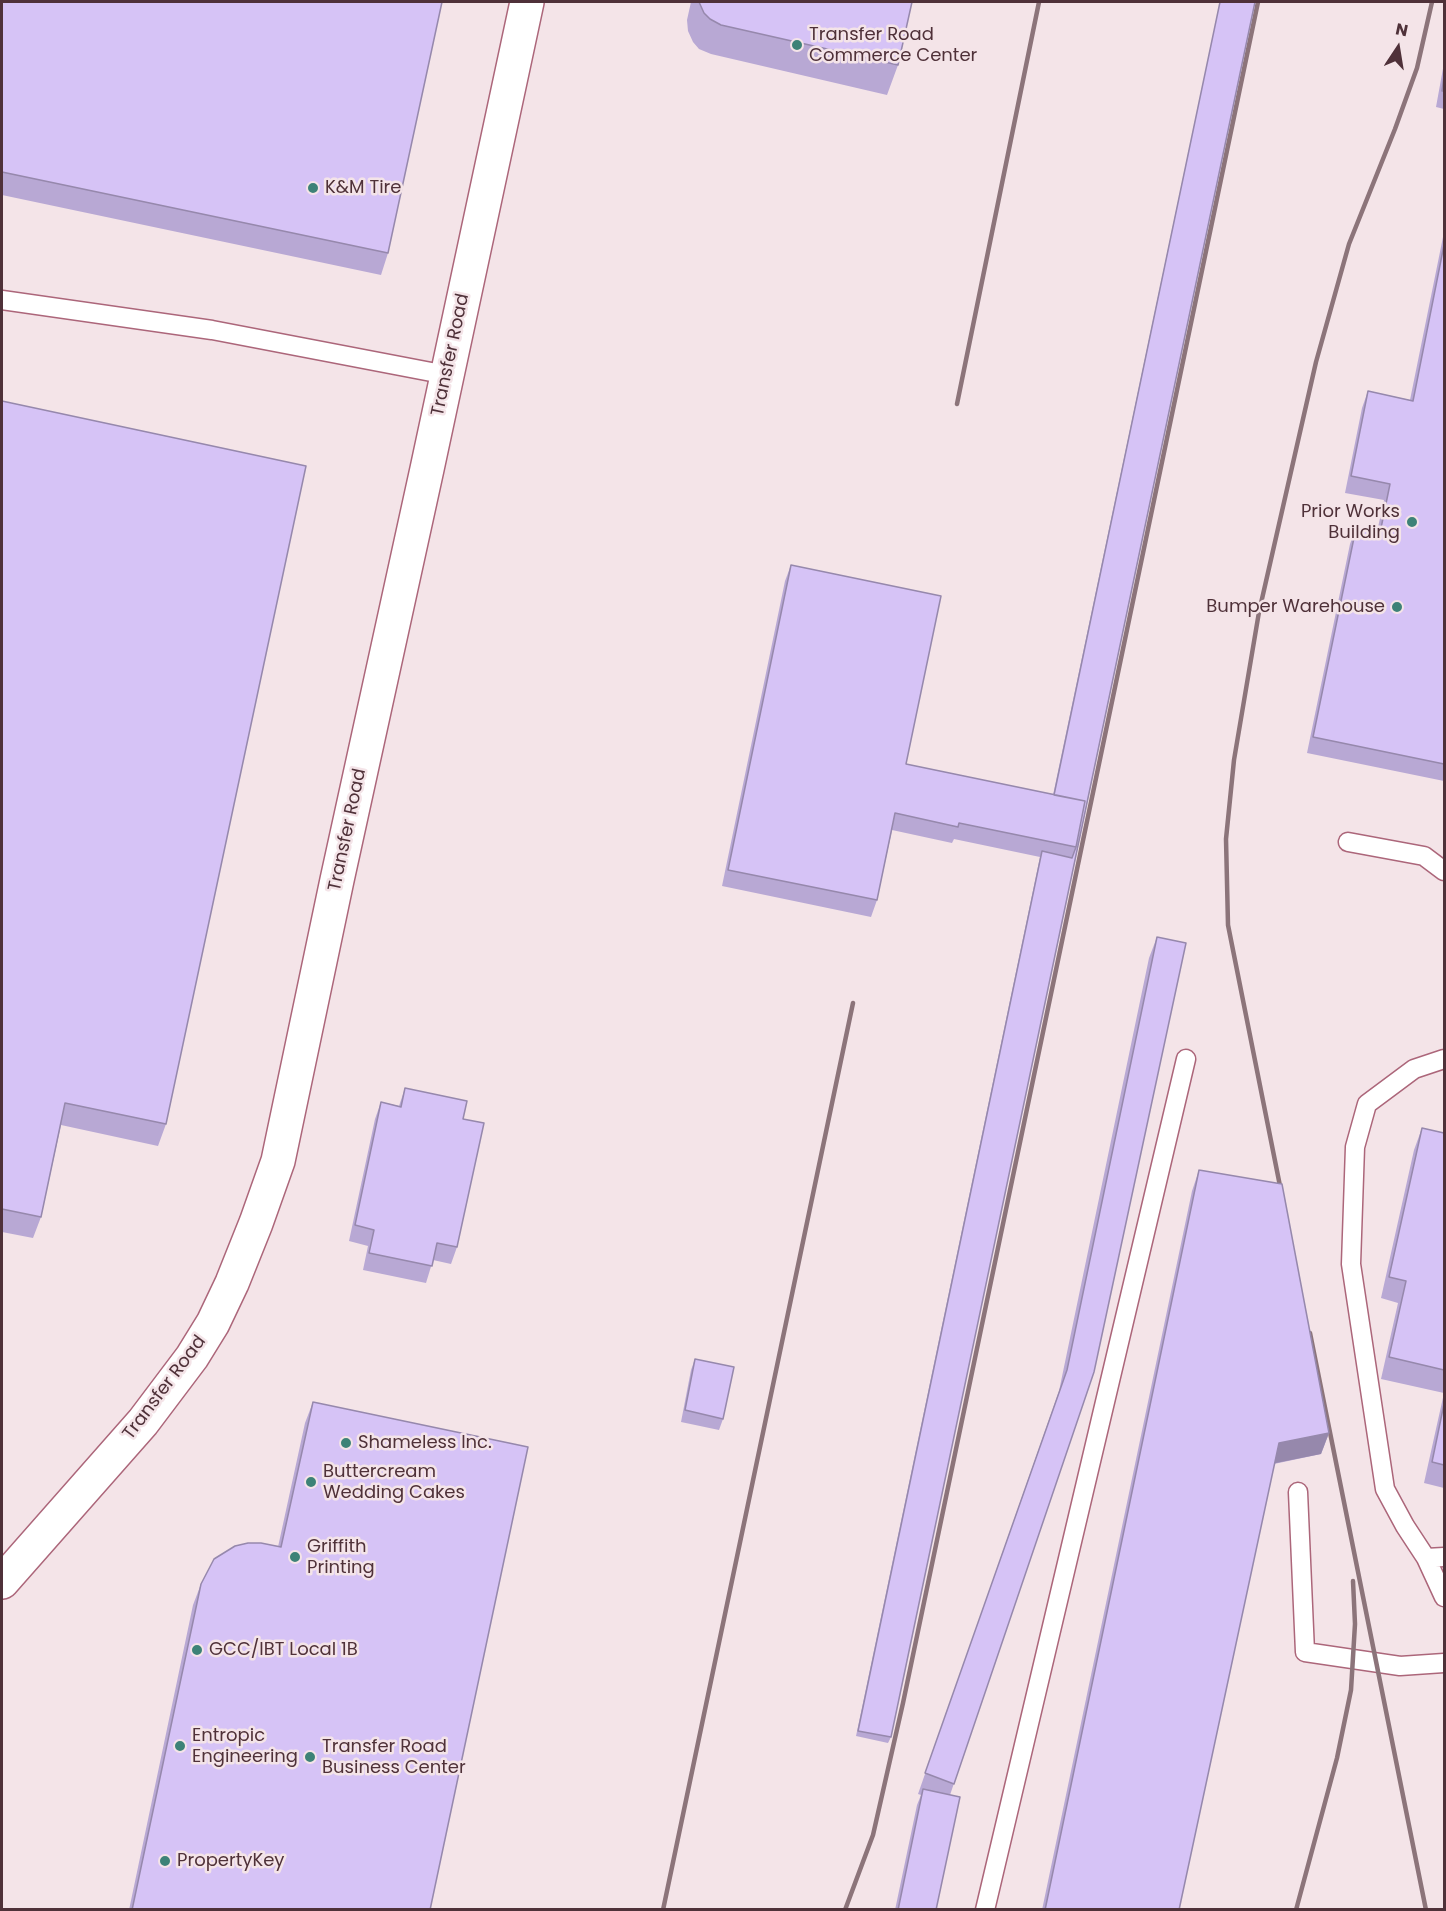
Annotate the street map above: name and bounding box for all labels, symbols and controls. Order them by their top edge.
text: N [1394,17,1410,42]
north arrow [1368,18,1428,78]
place label: Transfer Road Commerce Center [809,24,977,66]
marker: Transfer Road Commerce Center [790,38,804,52]
place label: K&M Tire [325,177,401,199]
marker: K&M Tire [306,181,320,195]
street label: Transfer Road [427,292,475,418]
place label: Prior Works Building [1301,501,1400,544]
marker: Prior Works Building [1405,515,1419,529]
place label: Bumper Warehouse [1206,596,1385,618]
marker: Bumper Warehouse [1390,600,1404,614]
street label: Transfer Road [324,767,372,893]
street label: Transfer Road [119,1332,211,1444]
place label: Shameless Inc. [358,1432,492,1454]
marker: Shameless Inc. [339,1436,353,1450]
place label: Buttercream Wedding Cakes [323,1461,465,1504]
marker: Buttercream Wedding Cakes [304,1475,318,1489]
place label: Griffith Printing [307,1536,375,1578]
marker: Griffith Printing [288,1550,302,1564]
place label: GCC/IBT Local 1B [209,1639,358,1661]
marker: GCC/IBT Local 1B [190,1643,204,1657]
place label: Entropic Engineering [192,1725,298,1768]
place label: Transfer Road Business Center [322,1736,466,1778]
marker: Entropic Engineering [173,1739,187,1753]
marker: Transfer Road Business Center [303,1750,317,1764]
place label: PropertyKey [177,1850,284,1872]
marker: PropertyKey [158,1854,172,1868]

